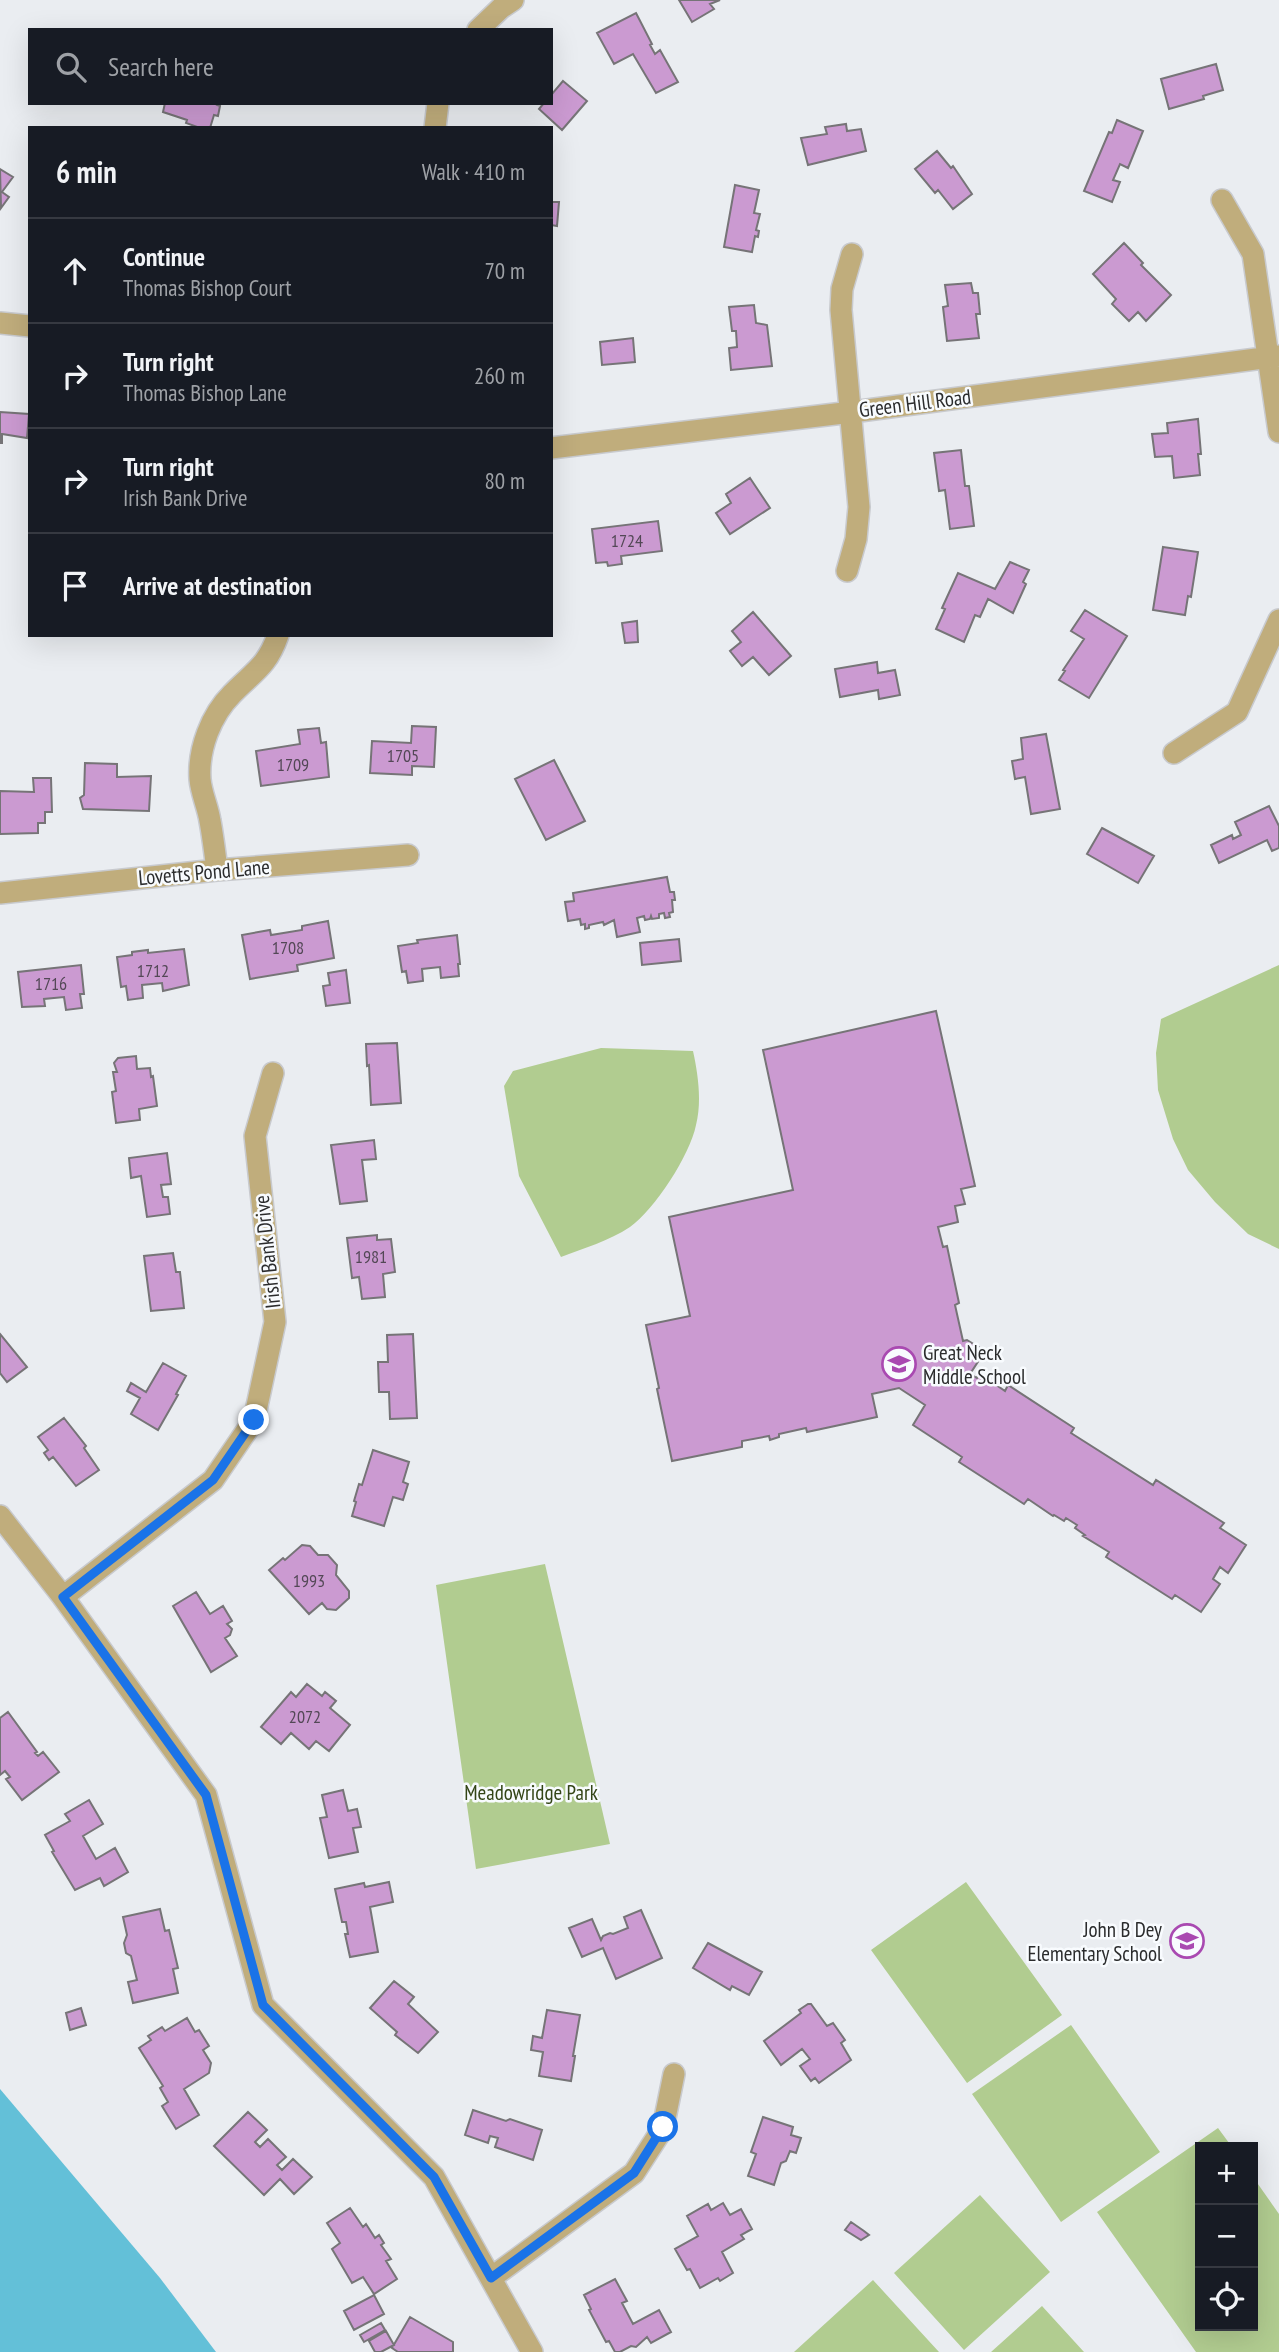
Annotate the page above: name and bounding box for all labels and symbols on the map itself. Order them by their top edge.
street label: Green Hill Road [857,383,973,423]
house number: 1724 [611,529,643,552]
house number: 1705 [387,744,419,767]
house number: 1709 [277,753,309,776]
street label: Lovetts Pond Lane [137,853,271,891]
house number: 1708 [272,936,304,959]
house number: 1712 [137,959,169,982]
house number: 1716 [35,972,67,995]
street label: Irish Bank Drive [248,1194,286,1310]
house number: 1981 [355,1245,387,1268]
place label: Great Neck Middle School [923,1339,1026,1390]
school or university icon: Great Neck Middle School [880,1345,918,1383]
route end [238,1404,269,1435]
house number: 1993 [293,1569,325,1592]
house number: 2072 [289,1705,321,1728]
park label: Meadowridge Park [464,1779,598,1806]
place label: John B Dey Elementary School [1027,1916,1162,1967]
school or university icon: John B Dey Elementary School [1168,1922,1206,1960]
route start [647,2111,678,2142]

